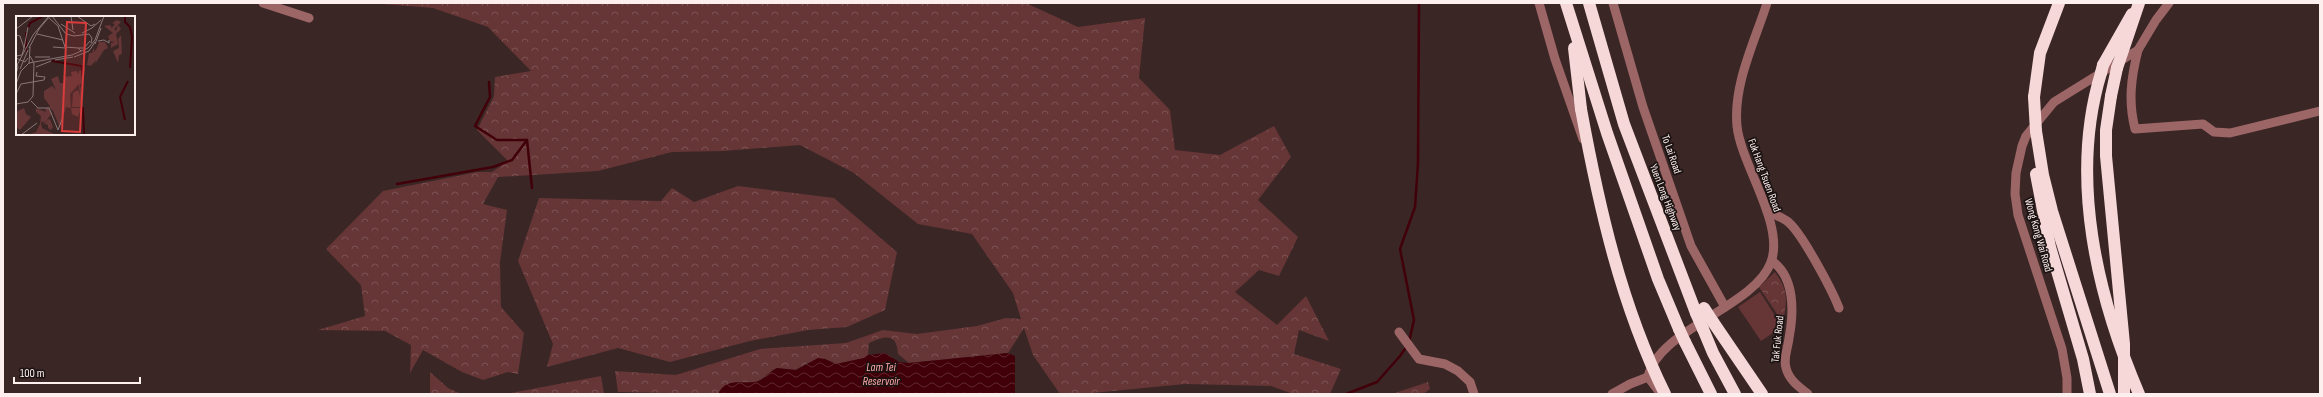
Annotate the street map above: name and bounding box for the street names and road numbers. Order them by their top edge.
street label: To Lai Road [1659,133,1684,176]
street label: Fuk Hang Tsuen Road [1745,137,1784,214]
street label: Yuen Long Highway [1647,162,1684,233]
street label: Wong Kong Wai Road [2022,197,2055,274]
street label: Tak Fuk Road [1769,315,1786,363]

